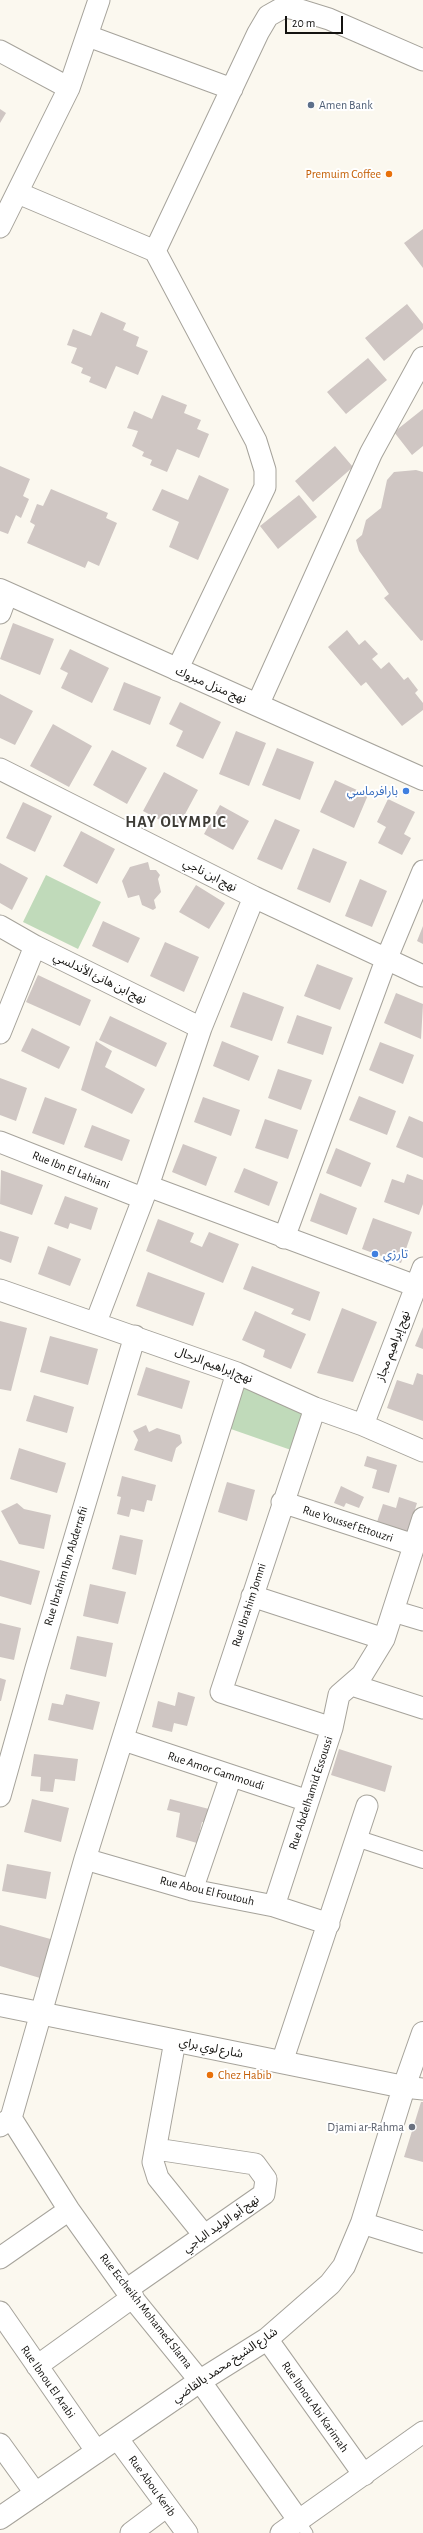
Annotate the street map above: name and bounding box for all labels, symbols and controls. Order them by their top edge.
scale bar [287,8,345,34]
text: 20 m [292,17,315,29]
place label: Amen Bank [319,98,373,112]
marker: Amen Bank [306,100,316,110]
place label: Premuim Coffee [306,167,381,181]
marker: Premuim Coffee [384,169,394,179]
street label: نهج منزل مبروك [173,664,249,706]
place label: بارافرماسي [347,784,398,798]
marker: بارافرماسي [401,786,411,796]
district label: HAY OLYMPIC [125,812,227,832]
street label: نهج ابن ناجي [181,855,239,895]
street label: نهج ابن هانئ الأندلسي [51,949,149,1007]
street label: Rue Ibn El Lahiani [30,1148,112,1192]
place label: تارزي [383,1247,408,1261]
marker: تارزي [370,1249,380,1259]
street label: نهج إبراهيم مجاز [373,1309,413,1383]
street label: نهج إبراهيم الرحال [173,1344,255,1386]
street label: Rue Youssef Ettouzri [301,1503,395,1545]
street label: Rue Ibrahim Ibn Abderrafii [41,1505,91,1627]
street label: Rue Ibrahim Jomni [229,1561,269,1649]
street label: Rue Abdelhamid Essoussi [286,1734,336,1852]
street label: Rue Amor Gammoudi [166,1749,266,1793]
street label: Rue Abou El Foutouh [158,1873,256,1909]
street label: شارع لوي براي [178,2035,244,2061]
place label: Chez Habib [218,2068,272,2082]
marker: Chez Habib [205,2070,215,2080]
place label: Djami ar-Rahma [327,2120,404,2134]
marker: Djami ar-Rahma [407,2122,417,2132]
street label: نهج أبو الوليد الباجي [180,2192,262,2256]
street label: Rue Eccheikh Mohamed Slama [97,2250,195,2372]
street label: شارع الشيخ محمد بالقاضي [170,2324,280,2406]
street label: Rue Ibnou El Arabi [18,2343,78,2421]
street label: Rue Ibnou Abi Karimah [278,2359,352,2455]
street label: Rue Abou Kerib [125,2453,179,2519]

